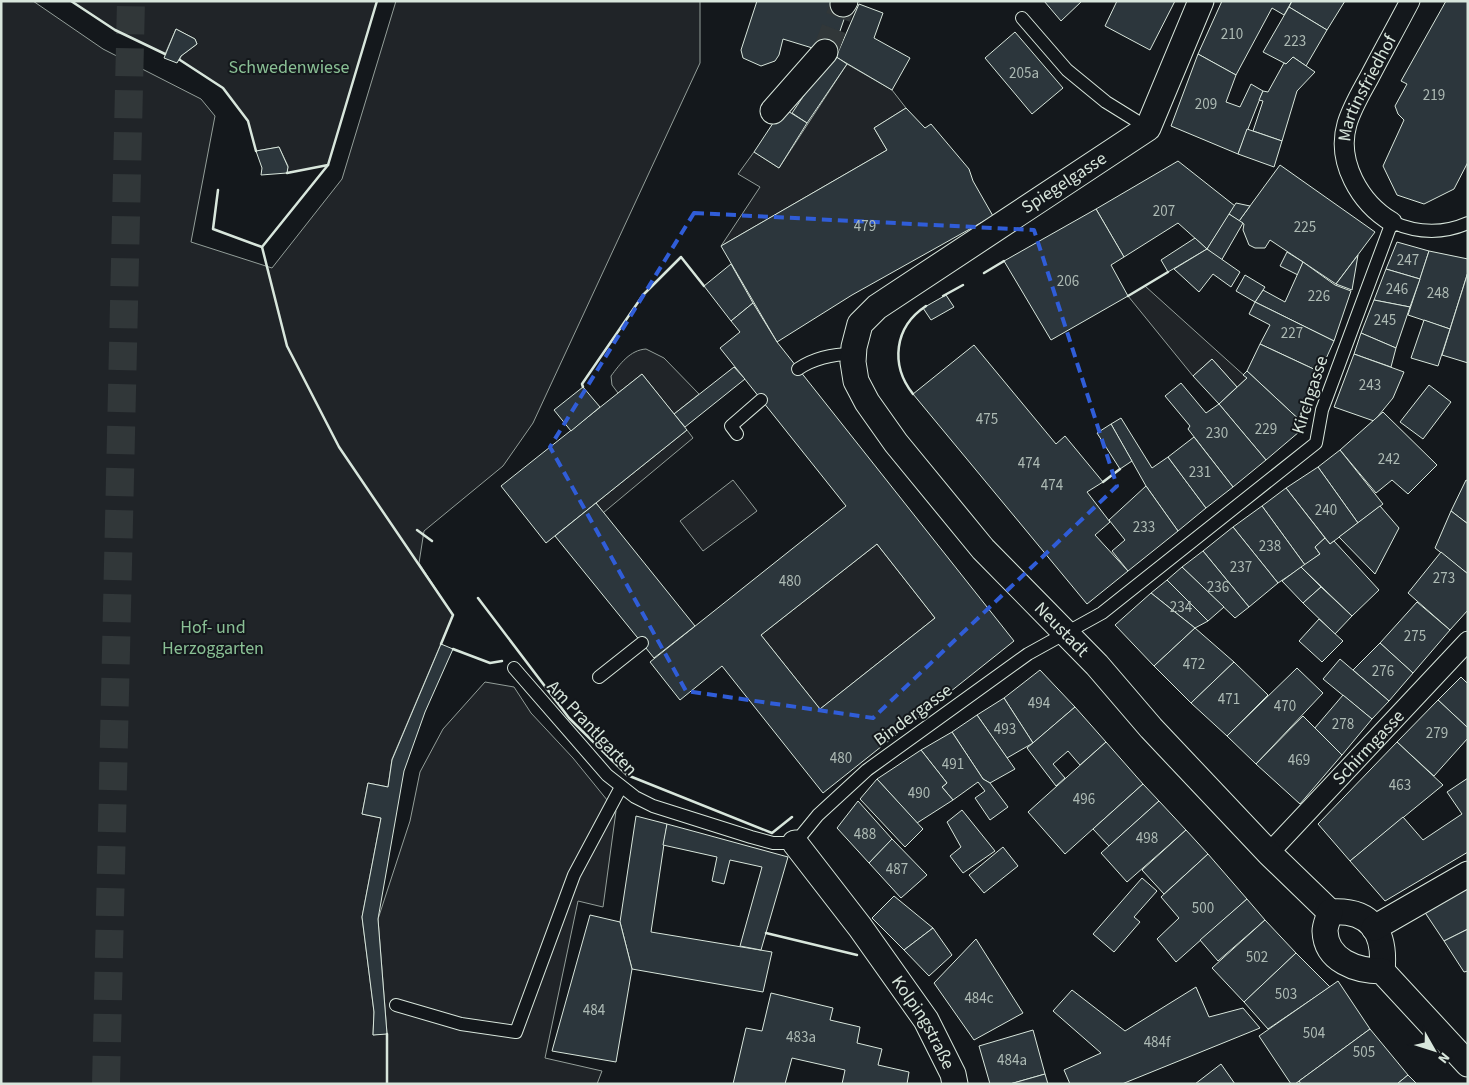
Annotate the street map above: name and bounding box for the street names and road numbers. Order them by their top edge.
street label: Martinsfriedhof [1332,29,1403,143]
street label: Spiegelgasse [1017,146,1112,220]
street label: Kirchgasse [1286,353,1334,437]
street label: Neustadt [1029,596,1095,662]
street label: Am Prantlgarten [541,675,643,781]
street label: Bindergasse [869,678,957,752]
street label: Schirmgasse [1327,704,1410,791]
street label: Kolpingstraße [886,970,961,1074]

